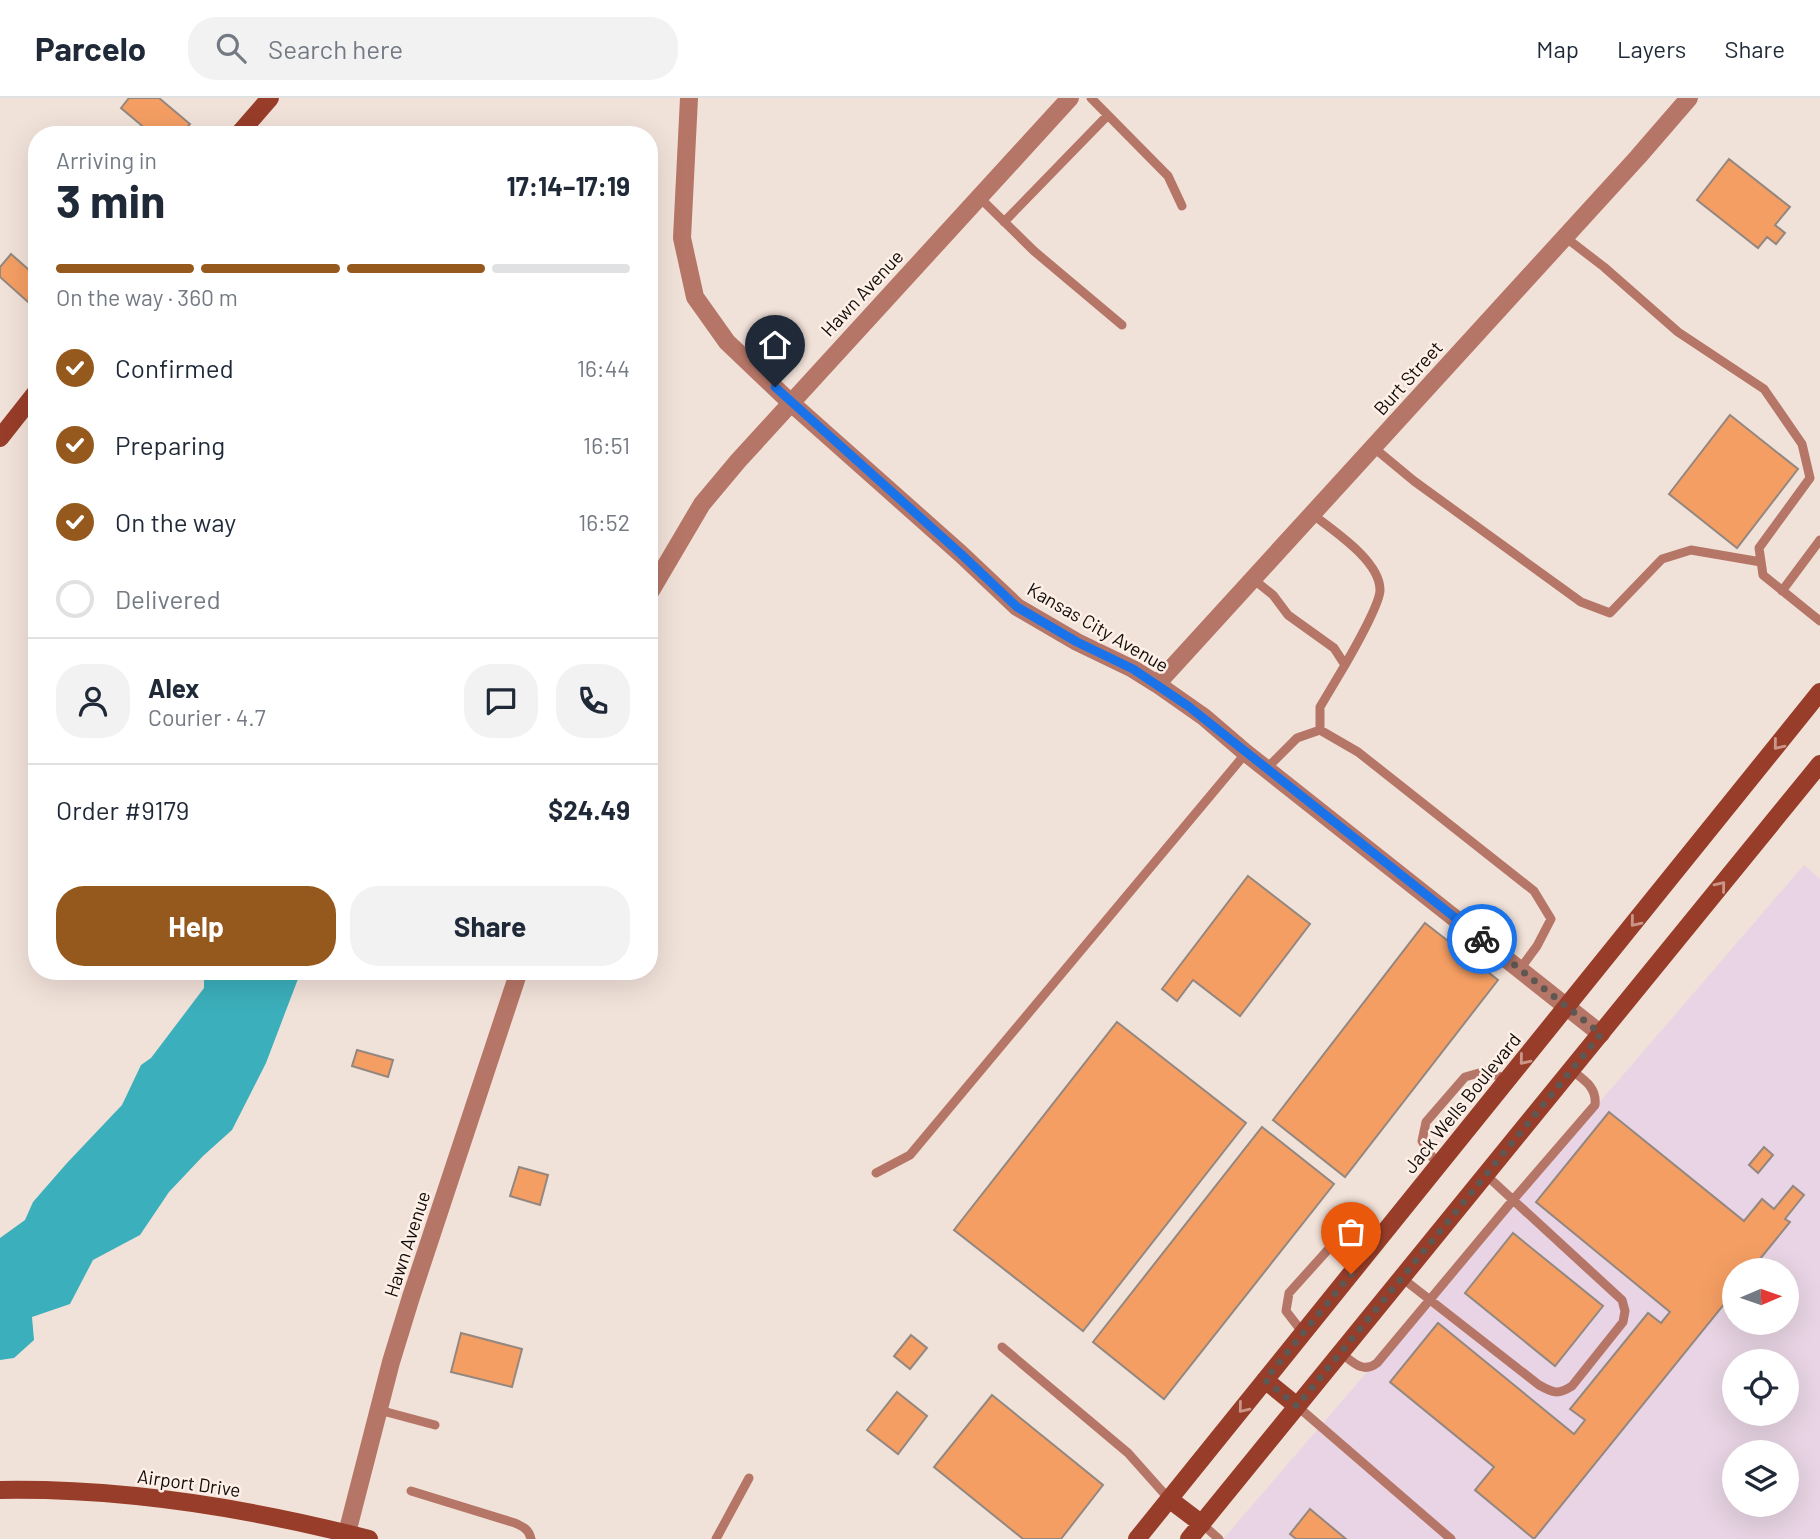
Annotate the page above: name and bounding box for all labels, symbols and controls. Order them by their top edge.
search box [188,17,678,80]
text: Parcelo [35,28,146,68]
icon: search [212,29,250,67]
text: Search here [268,33,403,64]
text: Map [1536,34,1579,63]
text: Layers [1617,34,1686,63]
text: Share [1724,34,1785,63]
text: Arriving in [56,146,157,174]
text: 17:14–17:19 [507,170,630,201]
text: 3 min [56,172,165,227]
street label: Hawn Avenue [816,245,908,341]
text: On the way · 360 m [56,283,238,311]
pin [745,315,805,387]
icon: home [756,326,794,364]
street label: Burt Street [1368,336,1447,419]
icon: check [56,349,94,387]
text: Confirmed [115,352,234,383]
text: 16:44 [577,354,630,382]
icon: check [56,426,94,464]
text: Preparing [115,429,225,460]
text: 16:51 [583,431,630,459]
icon: check [56,503,94,541]
text: On the way [115,506,236,537]
text: 16:52 [578,508,630,536]
street label: Kansas City Avenue [1023,577,1173,676]
text: Delivered [115,583,221,614]
button: person [56,664,130,738]
button: chat [464,664,538,738]
button: phone [556,664,630,738]
text: Alex [148,672,199,703]
text: Courier · 4.7 [148,703,266,731]
one-way arrow [1773,738,1786,750]
text: Order #9179 [56,794,189,825]
text: $24.49 [548,794,630,825]
one-way arrow [1713,882,1725,895]
button: Help [56,886,336,966]
button: Share [350,886,630,966]
courier [1447,904,1517,974]
one-way arrow [1631,914,1643,927]
icon: bike [1463,920,1501,958]
street label: Jack Wells Boulevard [1398,1028,1525,1177]
one-way arrow [1520,1052,1533,1064]
street label: Hawn Avenue [379,1188,434,1300]
pin [1321,1202,1381,1274]
icon: bag [1332,1213,1370,1251]
north arrow [1722,1258,1799,1335]
map controls [1722,1258,1799,1517]
button: locate [1722,1349,1799,1426]
one-way arrow [1238,1400,1251,1412]
button: layers [1722,1440,1799,1517]
street label: Airport Drive [136,1464,242,1501]

